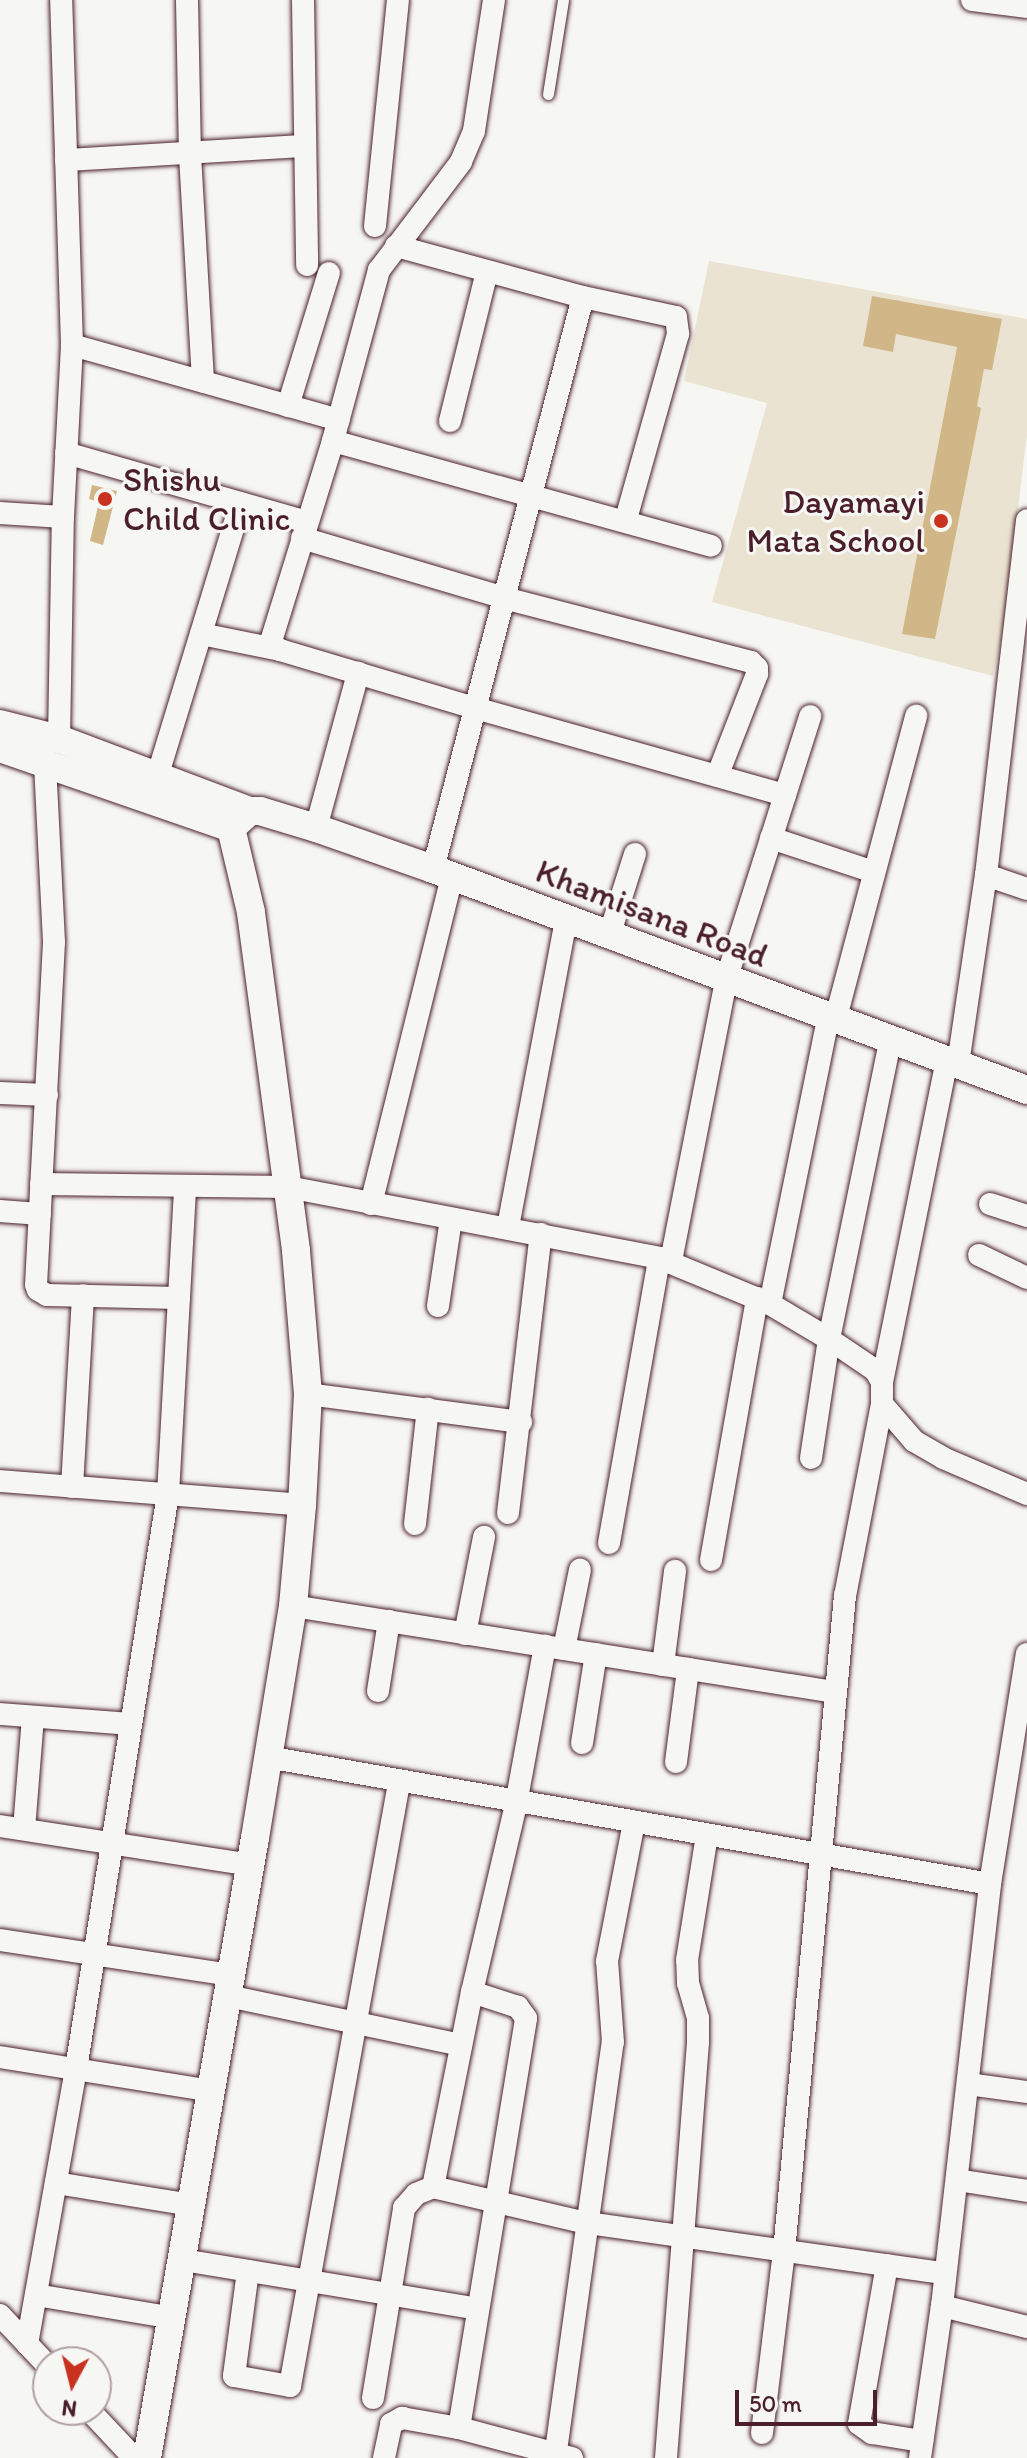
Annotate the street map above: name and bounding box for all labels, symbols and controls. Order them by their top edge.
place label: Shishu Child Clinic [123,459,291,538]
place label: Dayamayi Mata School [747,481,925,560]
marker: Shishu Child Clinic [94,488,116,510]
marker: Dayamayi Mata School [932,512,950,530]
street label: Khamisana Road [531,850,773,976]
north arrow [32,2346,112,2426]
scale bar [739,2374,881,2424]
text: 50 m [749,2389,802,2418]
text: N [60,2394,78,2423]

